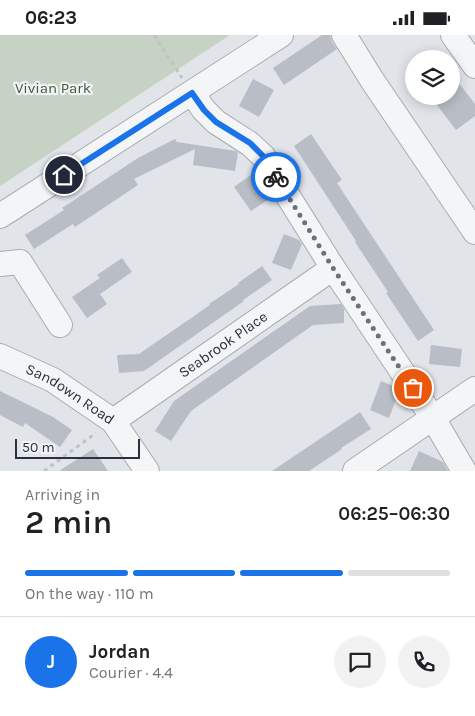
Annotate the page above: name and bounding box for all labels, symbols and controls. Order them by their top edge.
text: 06:23 [25,7,77,29]
map controls [405,50,460,105]
button: layers [405,50,460,105]
park label: Vivian Park [15,79,91,97]
courier [251,152,301,202]
pin [43,154,85,196]
icon: home [50,161,78,189]
icon: bike [262,163,290,191]
street label: Seabrook Place [175,307,271,382]
street label: Sandown Road [23,360,118,428]
pin [392,367,434,409]
icon: bag [399,374,427,402]
scale bar [15,436,140,459]
text: 50 m [22,439,55,456]
text: Arriving in [25,485,100,504]
text: 06:25–06:30 [338,503,450,525]
text: 2 min [25,504,112,541]
text: On the way · 110 m [25,584,154,603]
button: chat [334,636,386,688]
button: phone [398,636,450,688]
text: Jordan [89,641,150,663]
text: J [47,651,55,673]
text: Courier · 4.4 [89,663,173,682]

